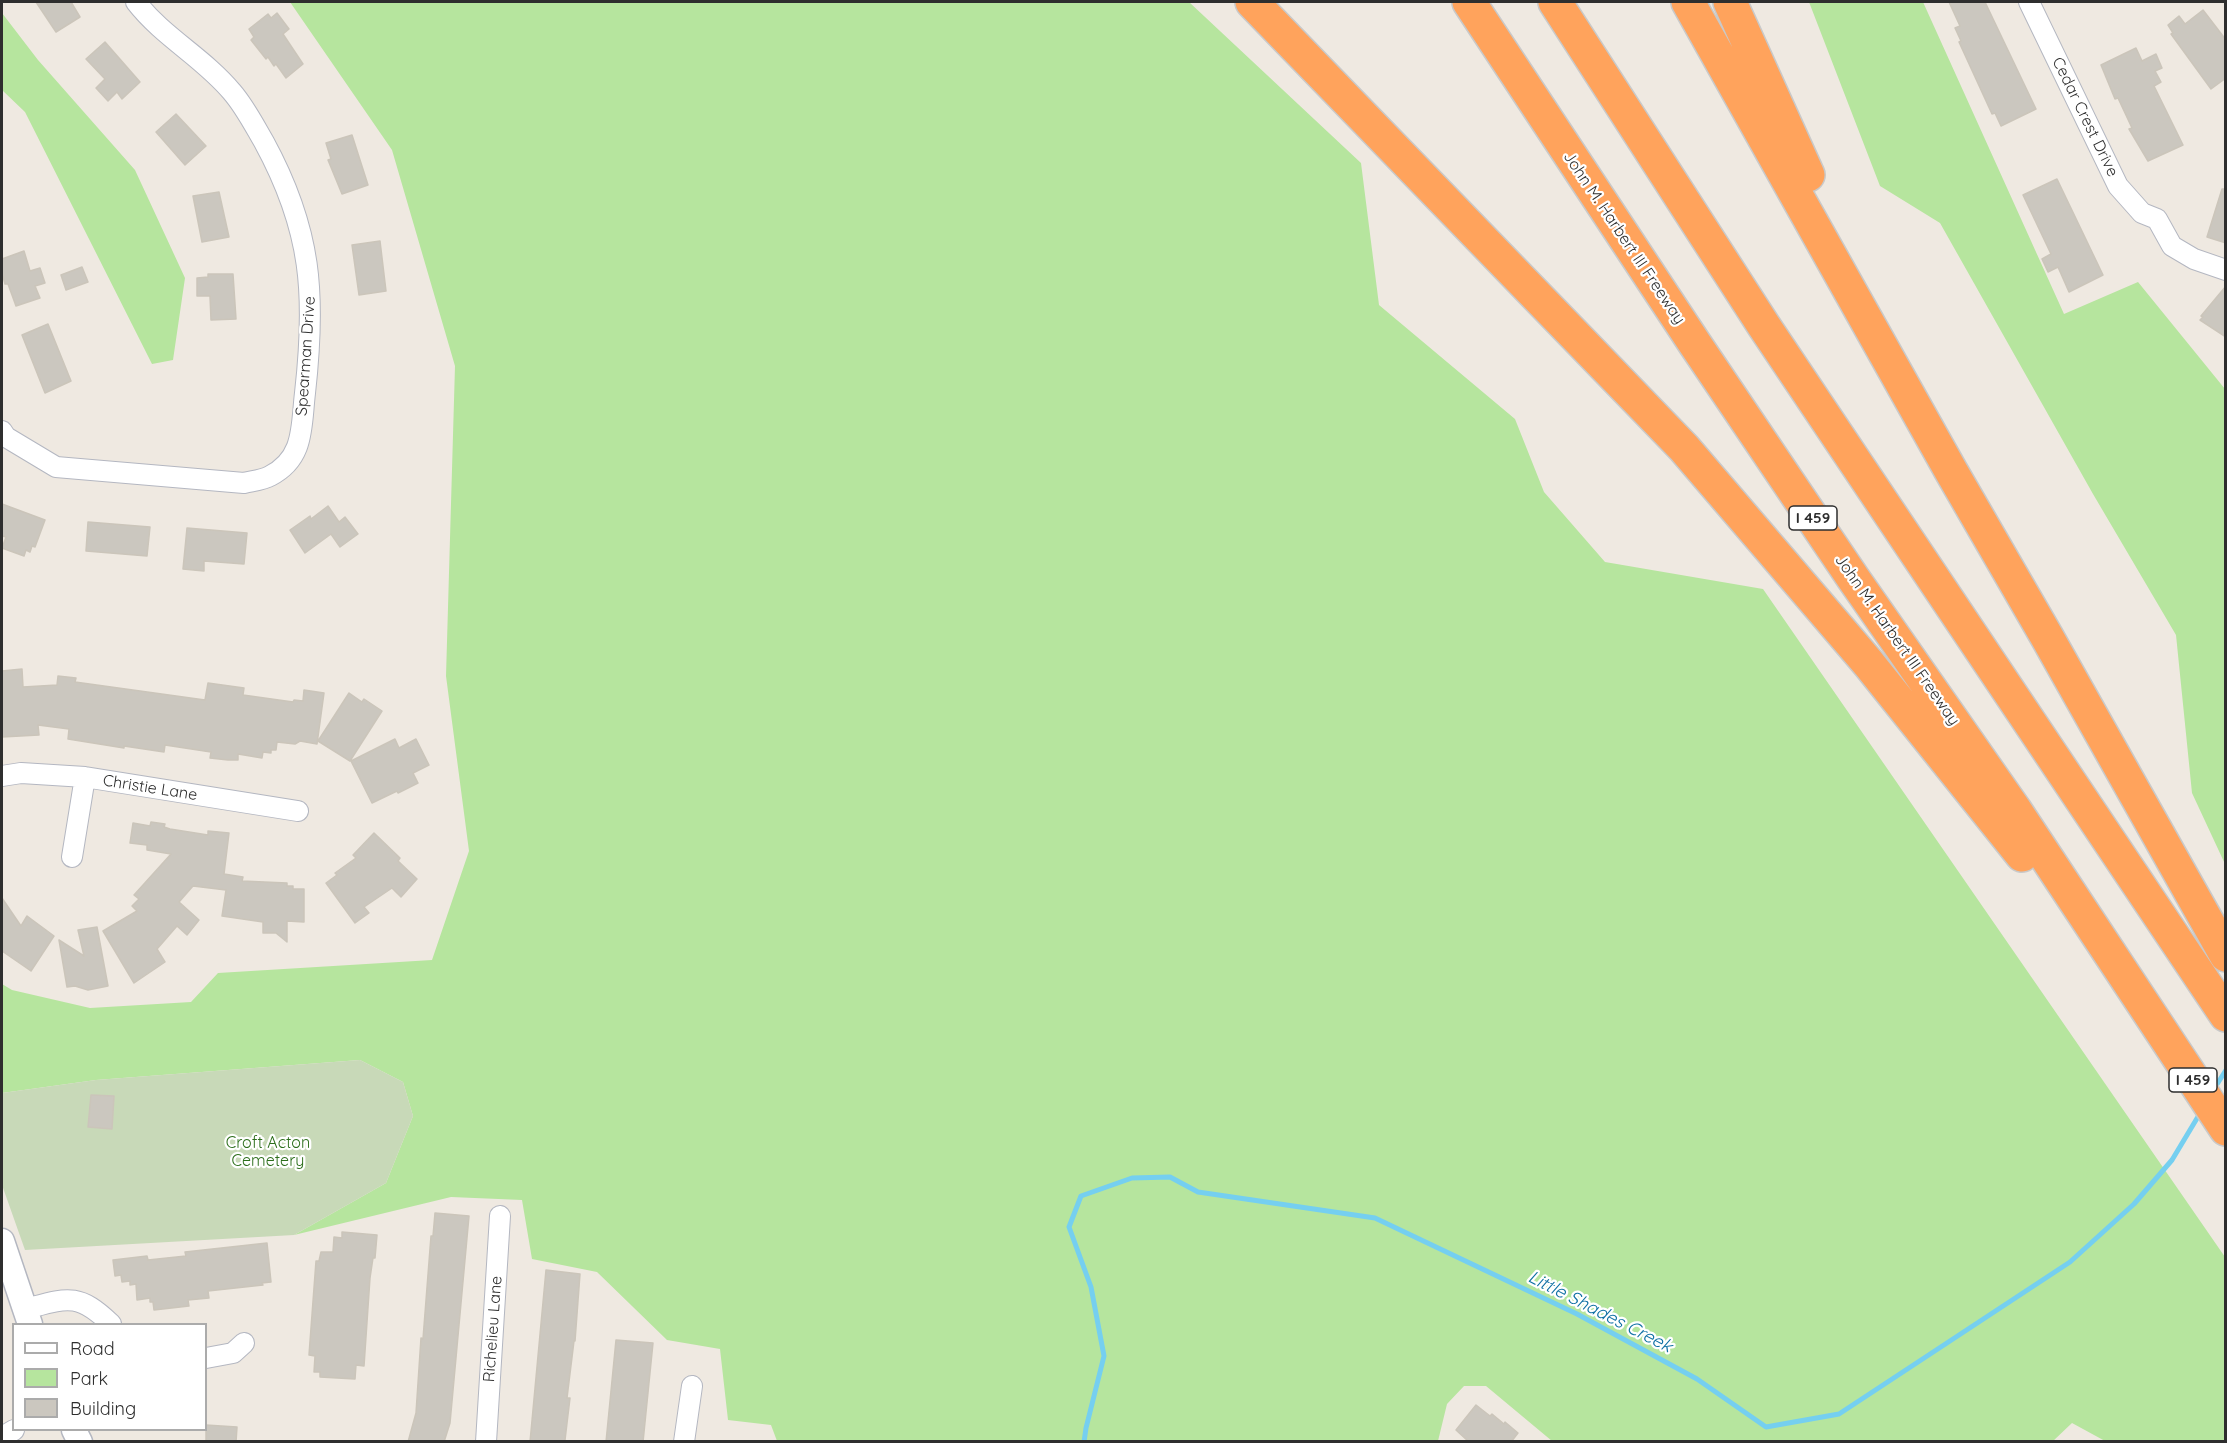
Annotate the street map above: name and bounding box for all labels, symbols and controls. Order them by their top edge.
street label: Cedar Crest Drive [2048,54,2122,180]
street label: John M. Harbert III Freeway [1559,148,1689,328]
street label: Spearman Drive [292,295,320,417]
road number: I 459 [1789,506,1837,530]
street label: John M. Harbert III Freeway [1831,551,1963,729]
street label: Christie Lane [101,771,199,805]
road number: I 459 [2169,1068,2217,1092]
park label: Croft Acton Cemetery [226,1133,310,1171]
water label: Little Shades Creek [1524,1266,1676,1358]
street label: Richelieu Lane [480,1275,506,1383]
legend [12,1323,207,1431]
text: Road [70,1337,115,1360]
text: Park [70,1367,108,1390]
text: Building [70,1397,136,1420]

